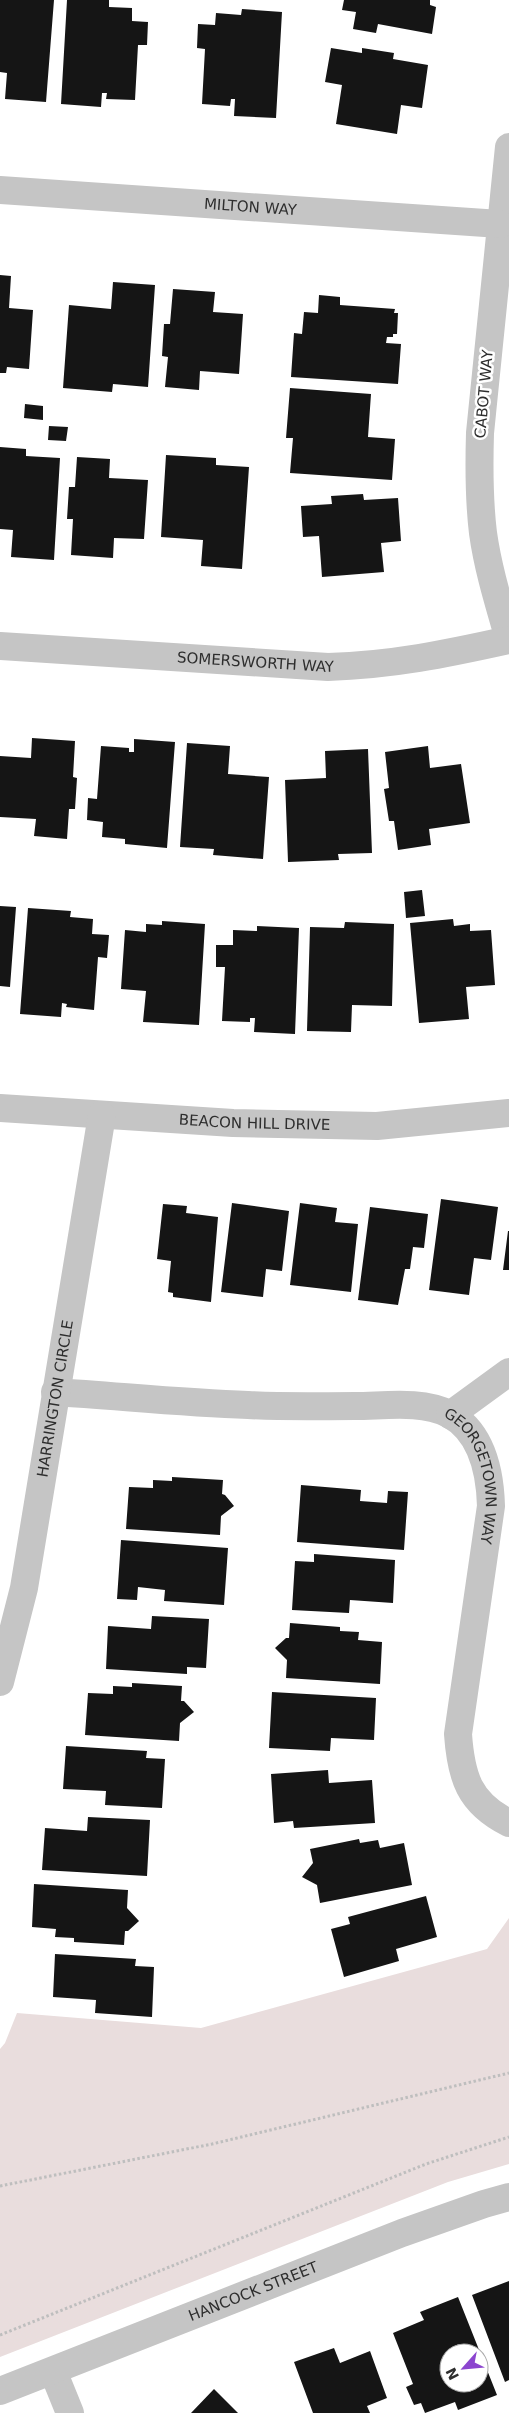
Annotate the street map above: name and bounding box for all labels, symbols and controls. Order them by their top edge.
street label: MILTON WAY [203,195,298,219]
street label: CABOT WAY [471,348,497,439]
street label: SOMERSWORTH WAY [176,648,335,676]
street label: BEACON HILL DRIVE [178,1111,330,1134]
street label: HARRINGTON CIRCLE [33,1319,77,1479]
street label: GEORGETOWN WAY [441,1404,500,1546]
street label: HANCOCK STREET [186,2258,321,2325]
north arrow [439,2343,489,2393]
text: N [443,2365,462,2383]

